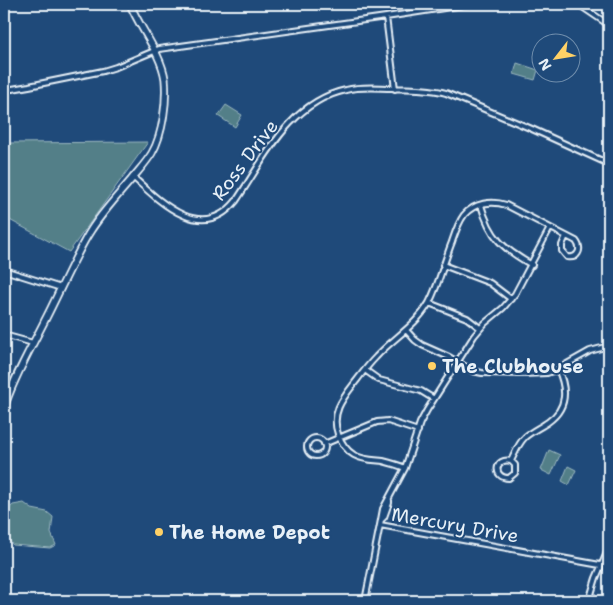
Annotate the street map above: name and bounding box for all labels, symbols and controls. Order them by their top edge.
north arrow [530,32,580,82]
text: N [534,55,555,74]
street label: Ross Drive [206,114,284,206]
place label: The Clubhouse [442,354,584,379]
marker: The Clubhouse [426,360,438,372]
street label: Mercury Drive [389,502,521,548]
place label: The Home Depot [169,520,330,545]
marker: The Home Depot [153,526,165,538]

